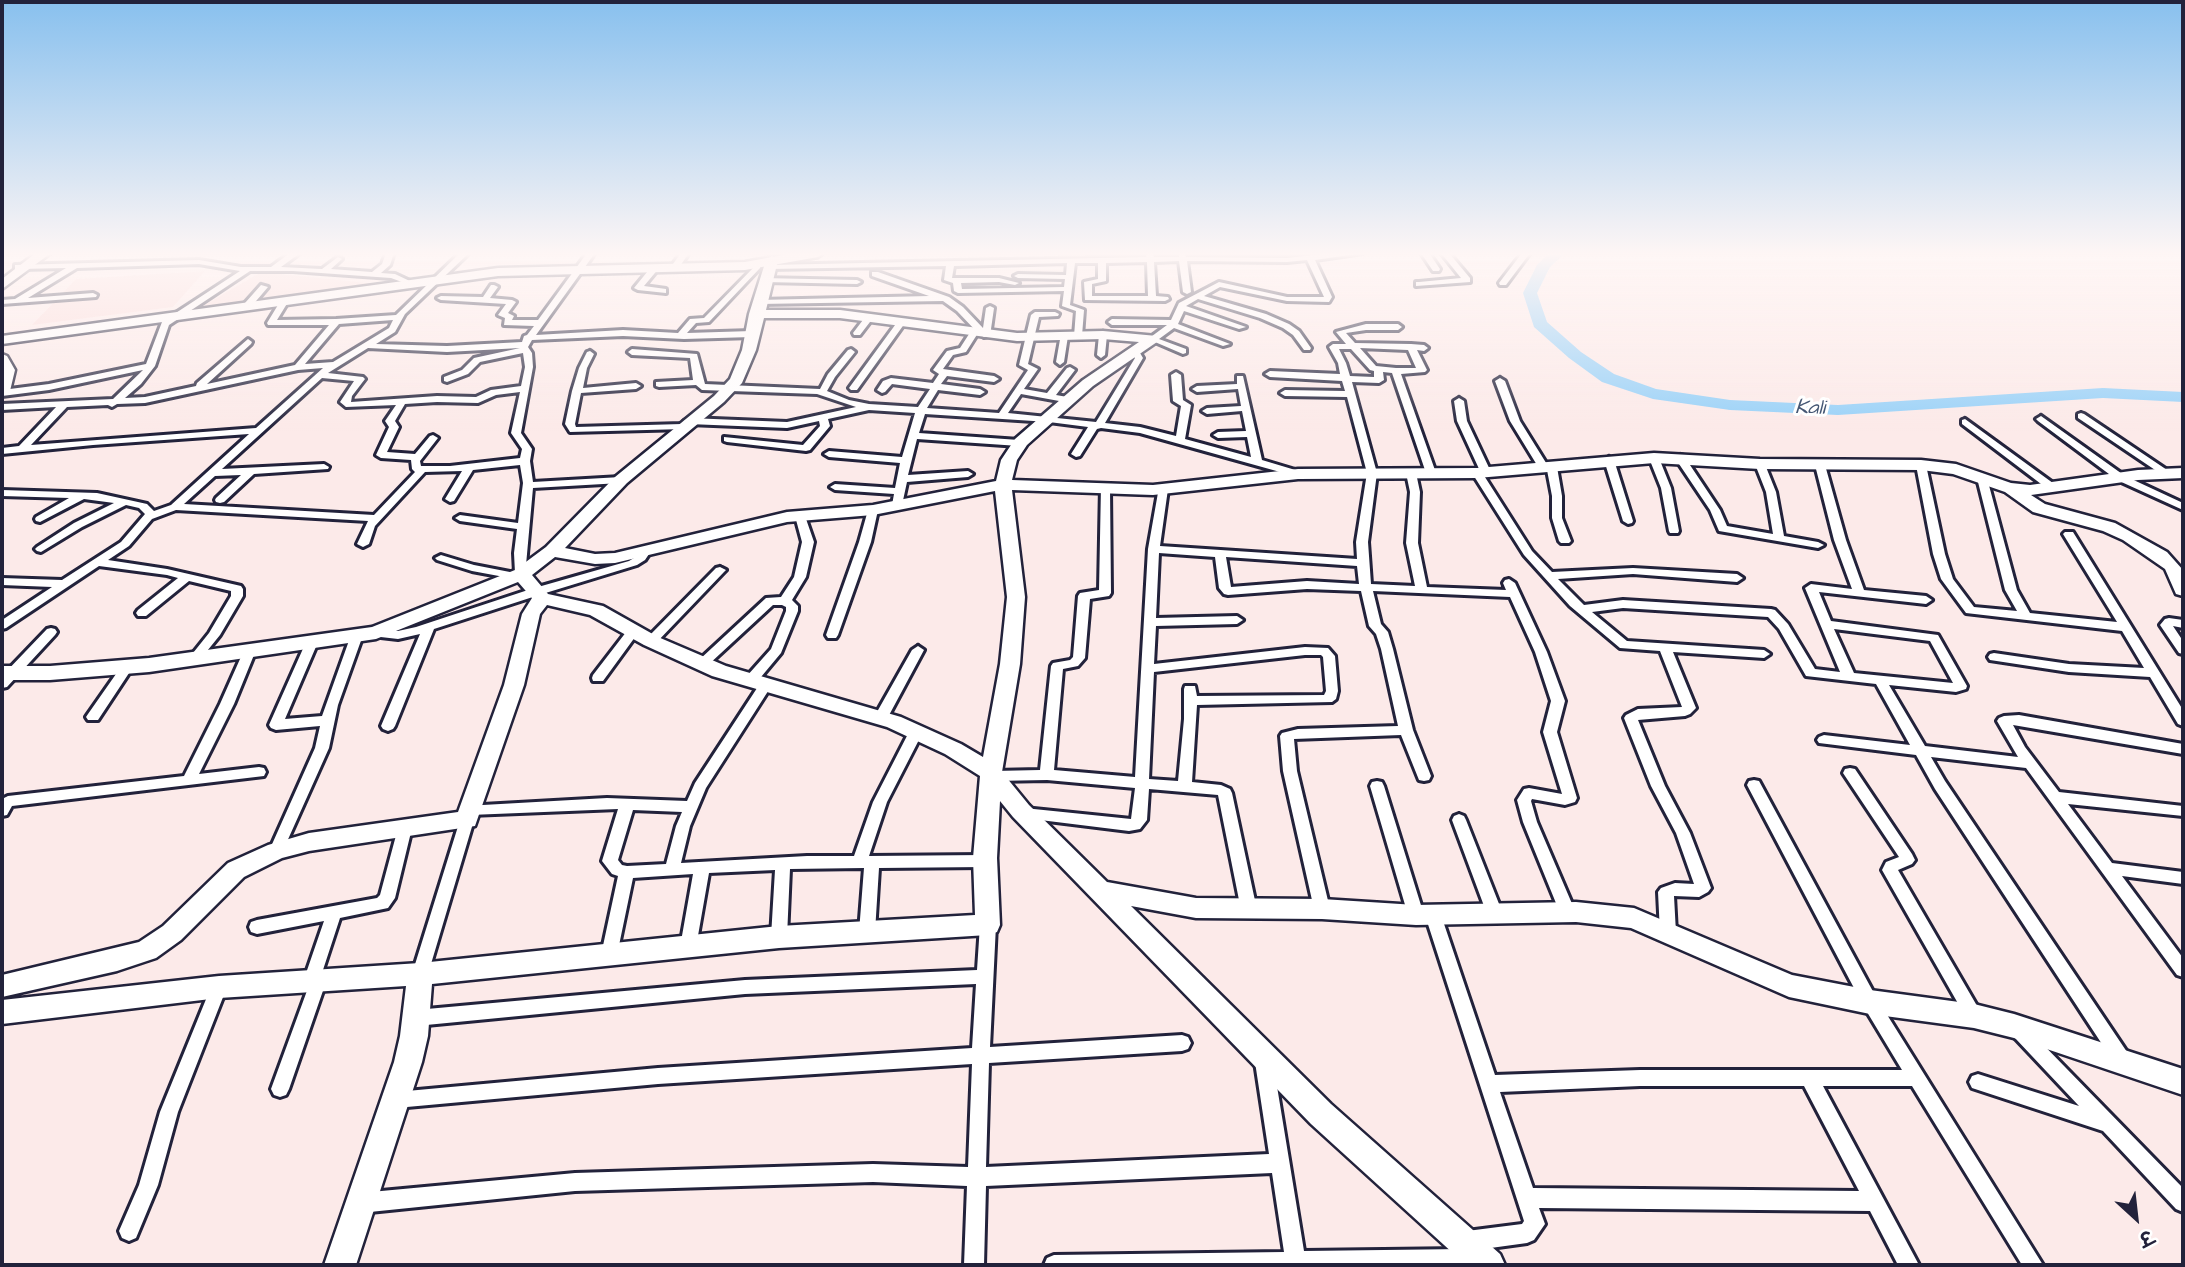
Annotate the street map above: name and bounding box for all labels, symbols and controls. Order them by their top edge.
water label: Kali [1795,396,1825,422]
north arrow [2101,1183,2171,1253]
text: उ [2134,1222,2158,1252]

